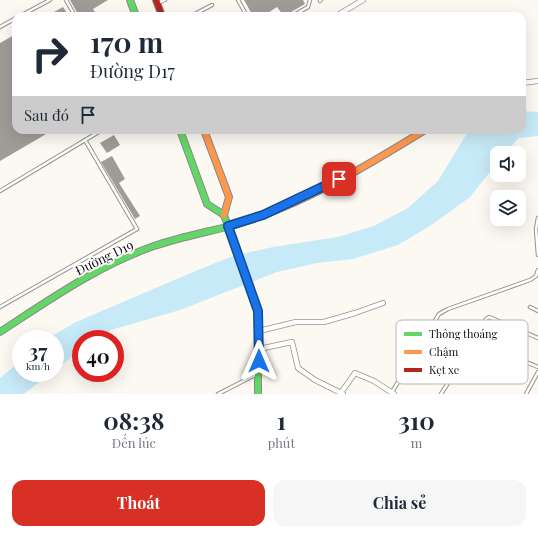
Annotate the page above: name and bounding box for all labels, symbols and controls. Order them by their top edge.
text: 170 m [90,23,163,60]
icon: right [24,28,76,80]
text: Đường D17 [90,59,175,83]
icon: arrive [77,104,99,126]
text: Sau đó [24,105,69,125]
map controls [490,146,526,226]
button: sound [490,146,526,182]
pin [322,162,356,196]
icon: arrive [328,168,350,190]
button: layers [490,190,526,226]
street label: Đường D19 [72,236,136,278]
legend [396,320,528,384]
text: Thông thoáng [429,326,497,341]
speed limit sign: 40 [72,330,124,382]
text: 37 [29,337,47,364]
position arrow [238,340,280,382]
text: Chậm [429,344,459,359]
text: km/h [26,359,50,373]
text: Kẹt xe [429,362,460,377]
text: 08:38 [103,404,164,436]
text: 1 [277,404,286,436]
text: 310 [398,404,435,436]
text: Đến lúc [112,434,156,451]
text: phút [268,434,295,451]
text: m [411,434,422,451]
button: Thoát [12,480,265,526]
button: Chia sẻ [273,480,526,526]

